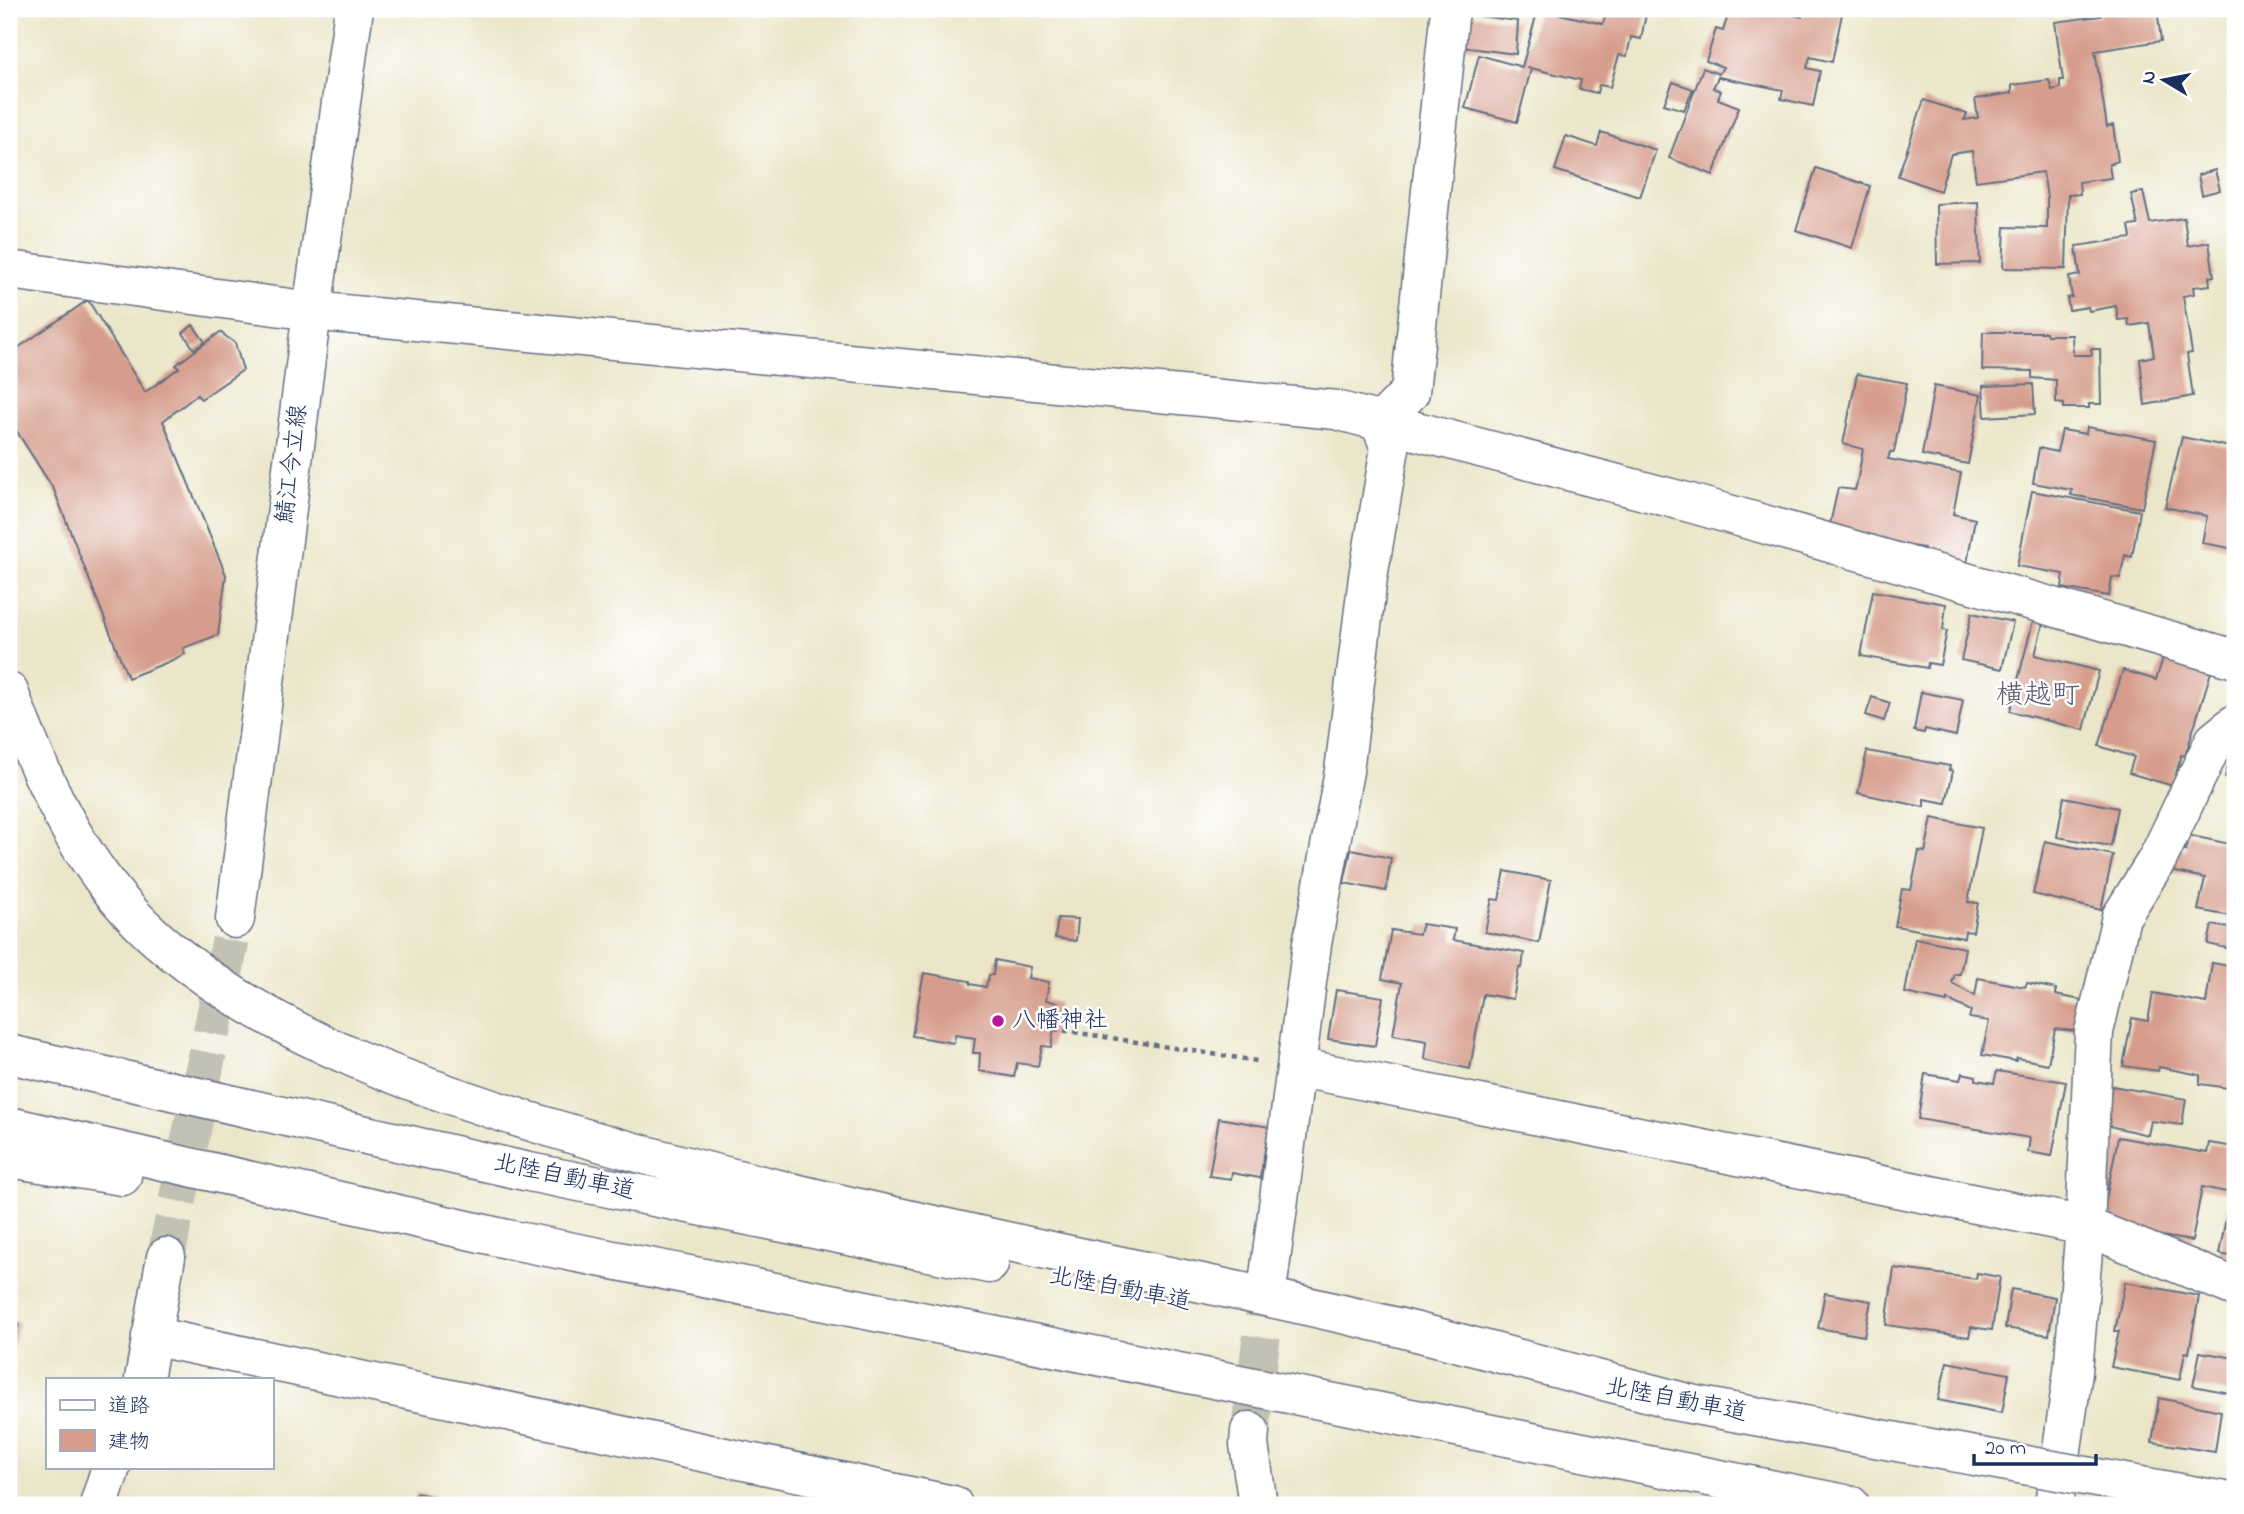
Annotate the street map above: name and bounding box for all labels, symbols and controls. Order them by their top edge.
north arrow [2128,46,2198,116]
text: N [2135,69,2164,86]
street label: 鯖江今立線 [268,402,318,526]
district label: 横越町 [1996,676,2080,717]
place label: 八幡神社 [1012,1004,1108,1039]
marker: 八幡神社 [990,1013,1006,1029]
street label: 北陸自動車道 [490,1146,638,1210]
street label: 北陸自動車道 [1046,1259,1194,1321]
street label: 北陸自動車道 [1602,1370,1750,1432]
legend [46,1378,273,1468]
text: 道路 [108,1392,150,1422]
scale bar [1974,1423,2097,1467]
text: 建物 [108,1428,150,1458]
text: 20 m [1985,1434,2026,1464]

